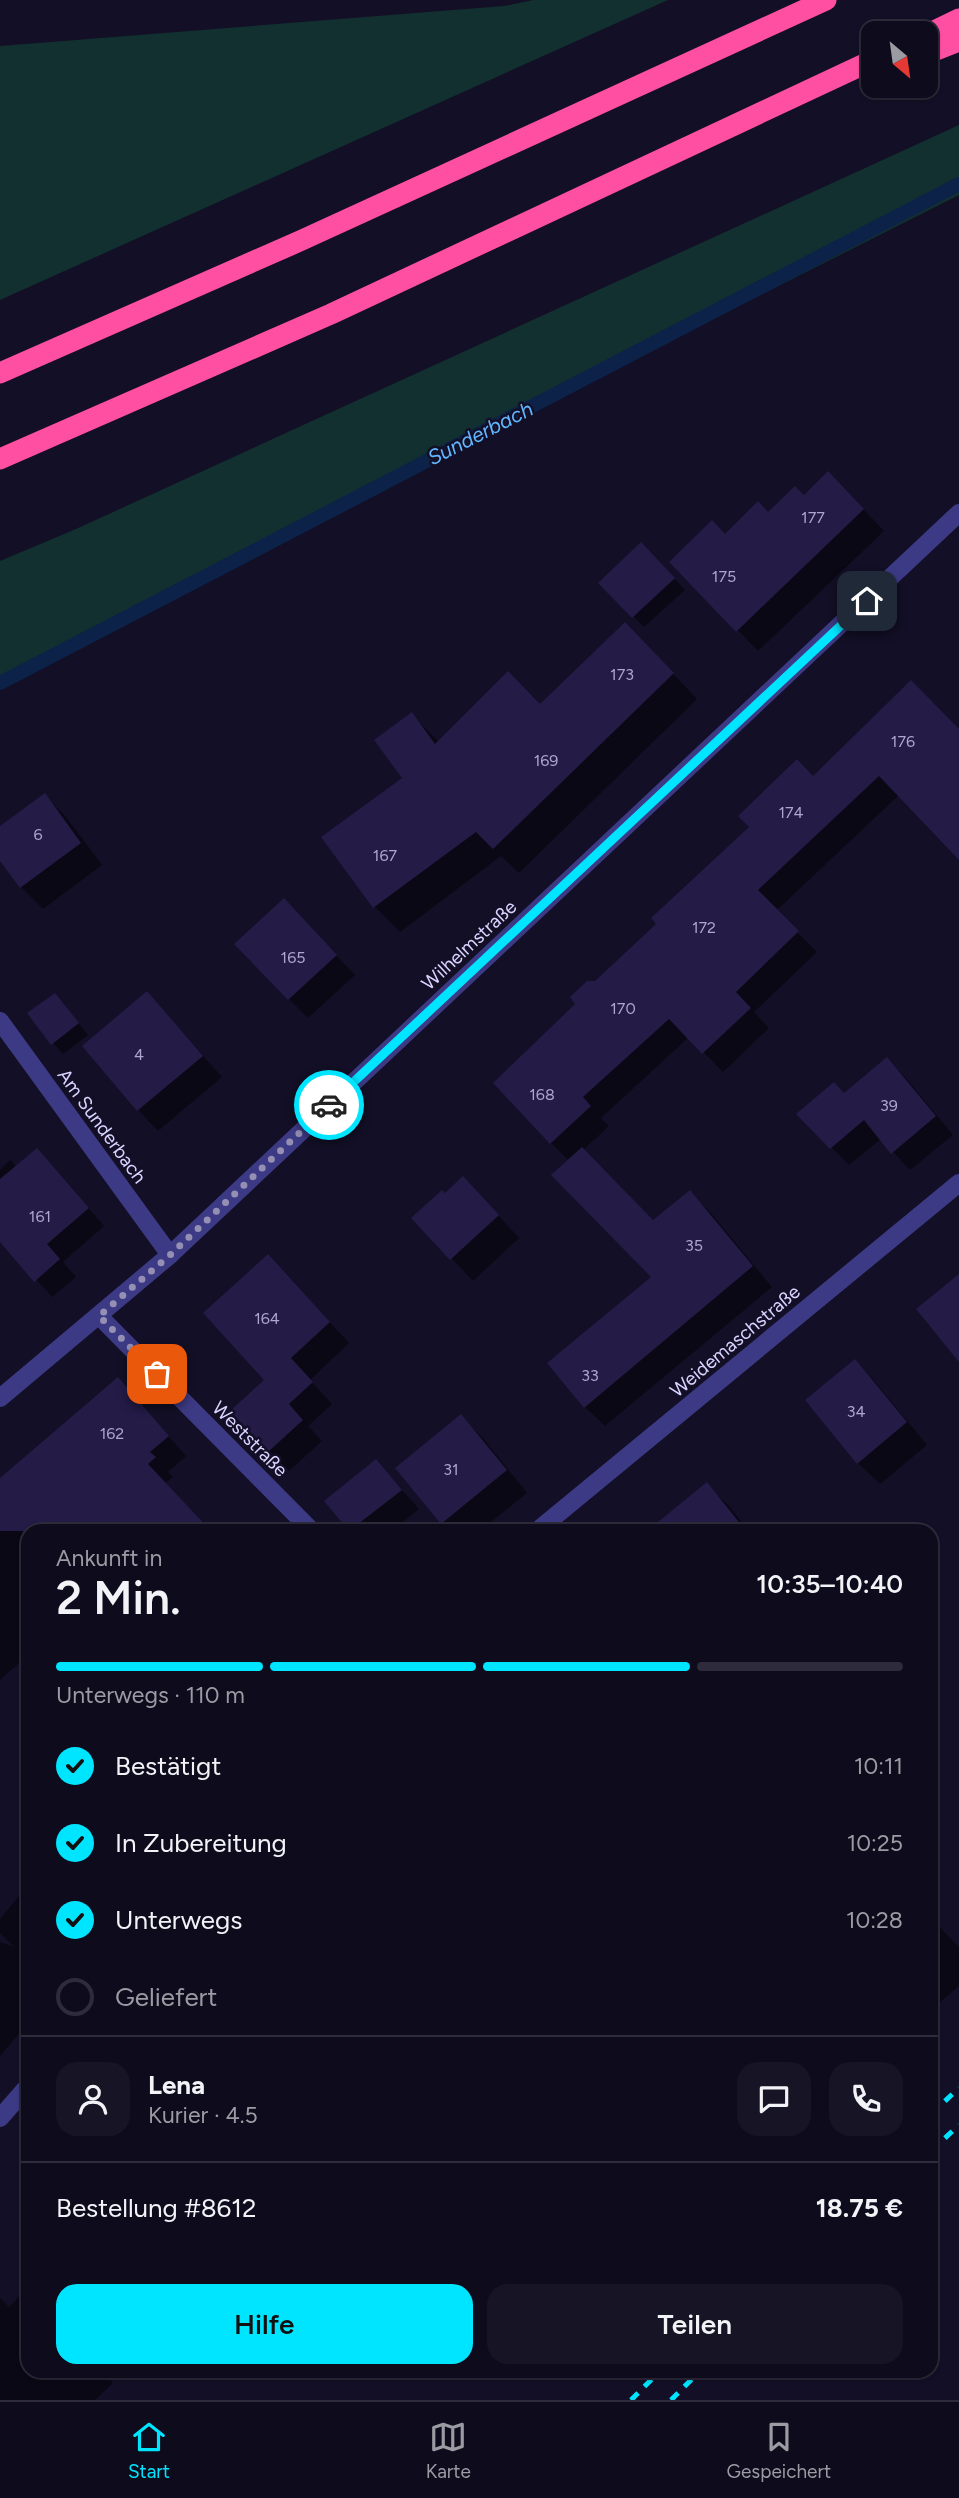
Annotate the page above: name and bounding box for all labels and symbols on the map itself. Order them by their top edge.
north arrow [861,21,938,98]
water label: Sunderbach [423,396,537,470]
house number: 177 [801,508,825,527]
house number: 175 [712,567,736,586]
pin [837,571,897,631]
house number: 173 [610,665,634,684]
house number: 176 [891,732,915,751]
house number: 169 [534,751,558,770]
house number: 174 [778,803,804,822]
house number: 6 [33,825,43,844]
house number: 167 [373,846,398,865]
street label: Wilhelmstraße [417,895,521,995]
house number: 172 [692,918,716,937]
house number: 165 [281,948,305,967]
house number: 170 [610,999,636,1018]
house number: 4 [134,1045,144,1064]
street label: Am Sunderbach [53,1064,151,1188]
courier [294,1070,364,1140]
house number: 168 [529,1085,555,1104]
house number: 39 [880,1096,898,1115]
house number: 161 [29,1207,51,1226]
house number: 35 [685,1236,703,1255]
street label: Weidemaschstraße [665,1280,805,1402]
house number: 164 [254,1309,280,1328]
pin [127,1344,187,1404]
house number: 33 [581,1366,599,1385]
street label: Weststraße [208,1397,292,1481]
house number: 34 [847,1402,865,1421]
house number: 162 [100,1424,124,1443]
house number: 31 [443,1460,459,1479]

